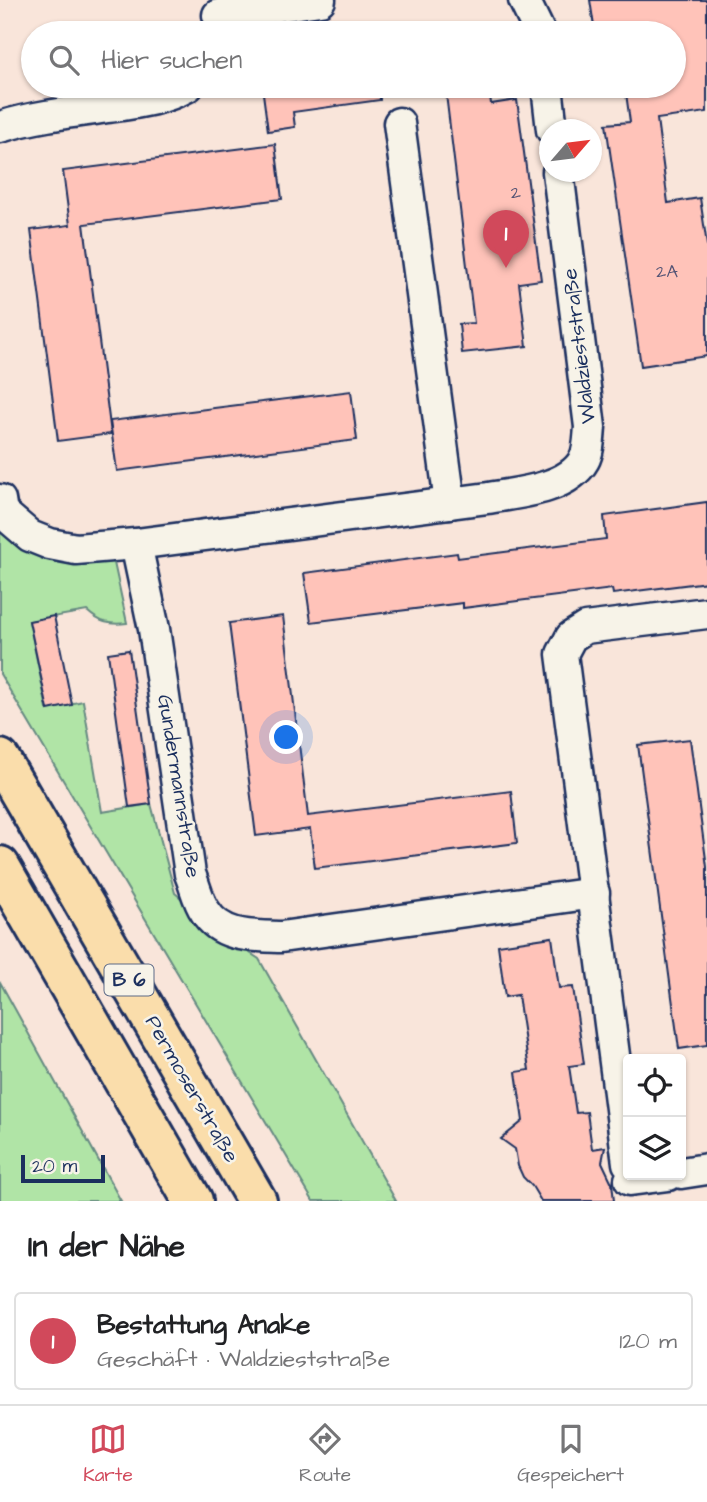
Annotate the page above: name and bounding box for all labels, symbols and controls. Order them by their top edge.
search box [21,21,686,98]
icon: search [45,41,83,79]
text: Hier suchen [101,42,242,78]
north arrow [539,119,602,182]
house number: 2 [511,180,522,205]
pin: 1 [483,210,529,268]
house number: 2A [656,259,678,284]
street label: Waldzieststraße [555,267,603,425]
street label: Gundermannstraße [150,692,208,880]
your location [269,720,303,754]
road number: B 6 [104,964,154,996]
street label: Permoserstraße [138,1010,246,1168]
map controls [623,1054,686,1180]
button: locate [623,1054,686,1117]
button: layers [623,1117,686,1180]
scale bar [21,1152,105,1184]
text: 20 m [32,1153,77,1180]
text: In der Nähe [28,1226,185,1268]
text: Bestattung Anake [97,1307,310,1343]
text: 1 [52,1325,54,1357]
text: 120 m [619,1325,677,1357]
text: Geschäft · Waldzieststraße [97,1343,390,1375]
tab: Karte [83,1420,133,1489]
tab: Route [299,1420,351,1489]
tab: Gespeichert [517,1420,624,1489]

